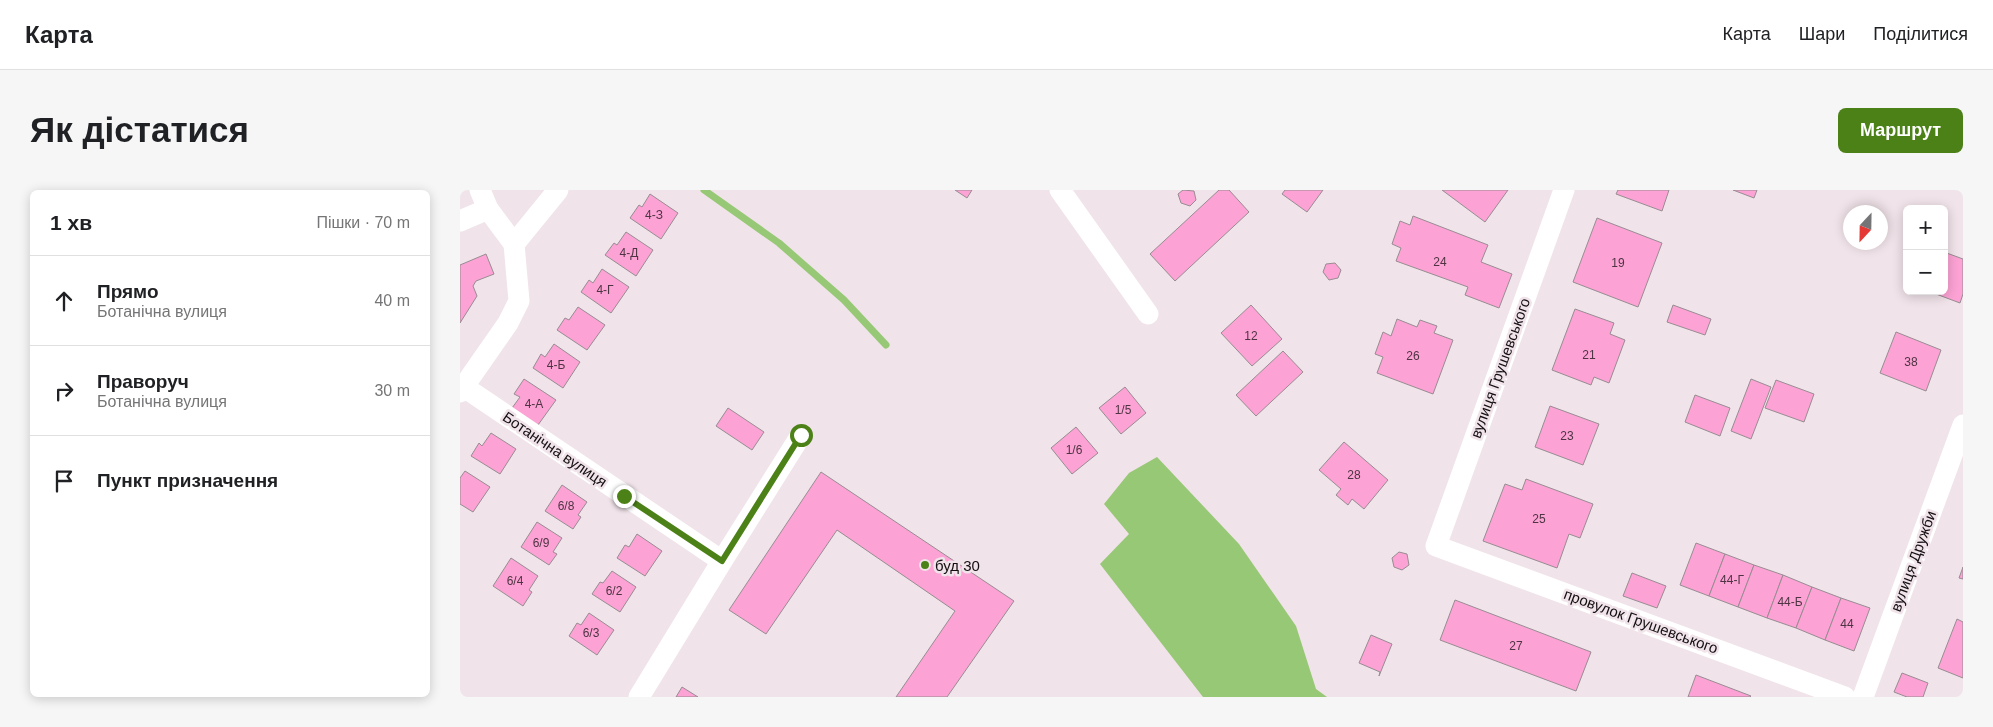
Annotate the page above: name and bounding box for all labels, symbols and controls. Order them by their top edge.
text: Карта [25,21,93,48]
text: Карта [1723,24,1771,44]
text: Шари [1799,24,1845,44]
text: Поділитися [1873,24,1968,44]
button: Маршрут [1838,108,1963,153]
text: Як дістатися [30,110,249,149]
north arrow [1843,205,1888,250]
map controls [1903,205,1948,295]
button: + [1903,205,1948,250]
house number: 4-З [645,208,663,222]
text: 1 хв [50,211,92,234]
text: Пішки · 70 m [316,214,410,231]
house number: 4-Д [620,246,638,260]
button: − [1903,250,1948,295]
house number: 24 [1433,255,1447,269]
house number: 19 [1611,256,1625,270]
text: Прямо [97,281,159,302]
house number: 4-Г [596,283,614,297]
icon: ahead [50,287,78,315]
text: 40 m [374,292,410,309]
street label: вулиця Грушевського [1467,296,1533,440]
text: Ботанічна вулиця [97,303,227,320]
house number: 12 [1244,329,1258,343]
house number: 21 [1582,348,1596,362]
house number: 26 [1406,349,1420,363]
house number: 38 [1904,355,1918,369]
house number: 4-Б [547,358,565,372]
text: Праворуч [97,371,189,392]
icon: right [50,377,78,405]
text: 30 m [374,382,410,399]
text: Ботанічна вулиця [97,393,227,410]
house number: 4-А [525,397,543,411]
house number: 1/5 [1115,403,1132,417]
street label: Ботанічна вулиця [500,408,610,490]
route start [790,424,813,447]
house number: 23 [1560,429,1574,443]
house number: 1/6 [1066,443,1083,457]
icon: arrive [50,467,78,495]
house number: 28 [1347,468,1361,482]
text: Пункт призначення [97,470,278,491]
route end [613,485,636,508]
house number: 6/8 [558,499,575,513]
street label: вулиця Дружби [1887,508,1939,614]
house number: 25 [1532,512,1546,526]
house number: 6/9 [533,536,550,550]
place label: буд 30 [935,557,980,574]
marker: буд 30 [919,559,931,571]
house number: 44-Г [1720,573,1744,587]
house number: 6/4 [507,574,524,588]
house number: 6/2 [606,584,623,598]
street label: провулок Грушевського [1562,585,1720,657]
house number: 44-Б [1777,595,1803,609]
house number: 44 [1840,617,1854,631]
house number: 6/3 [583,626,600,640]
house number: 27 [1509,639,1523,653]

